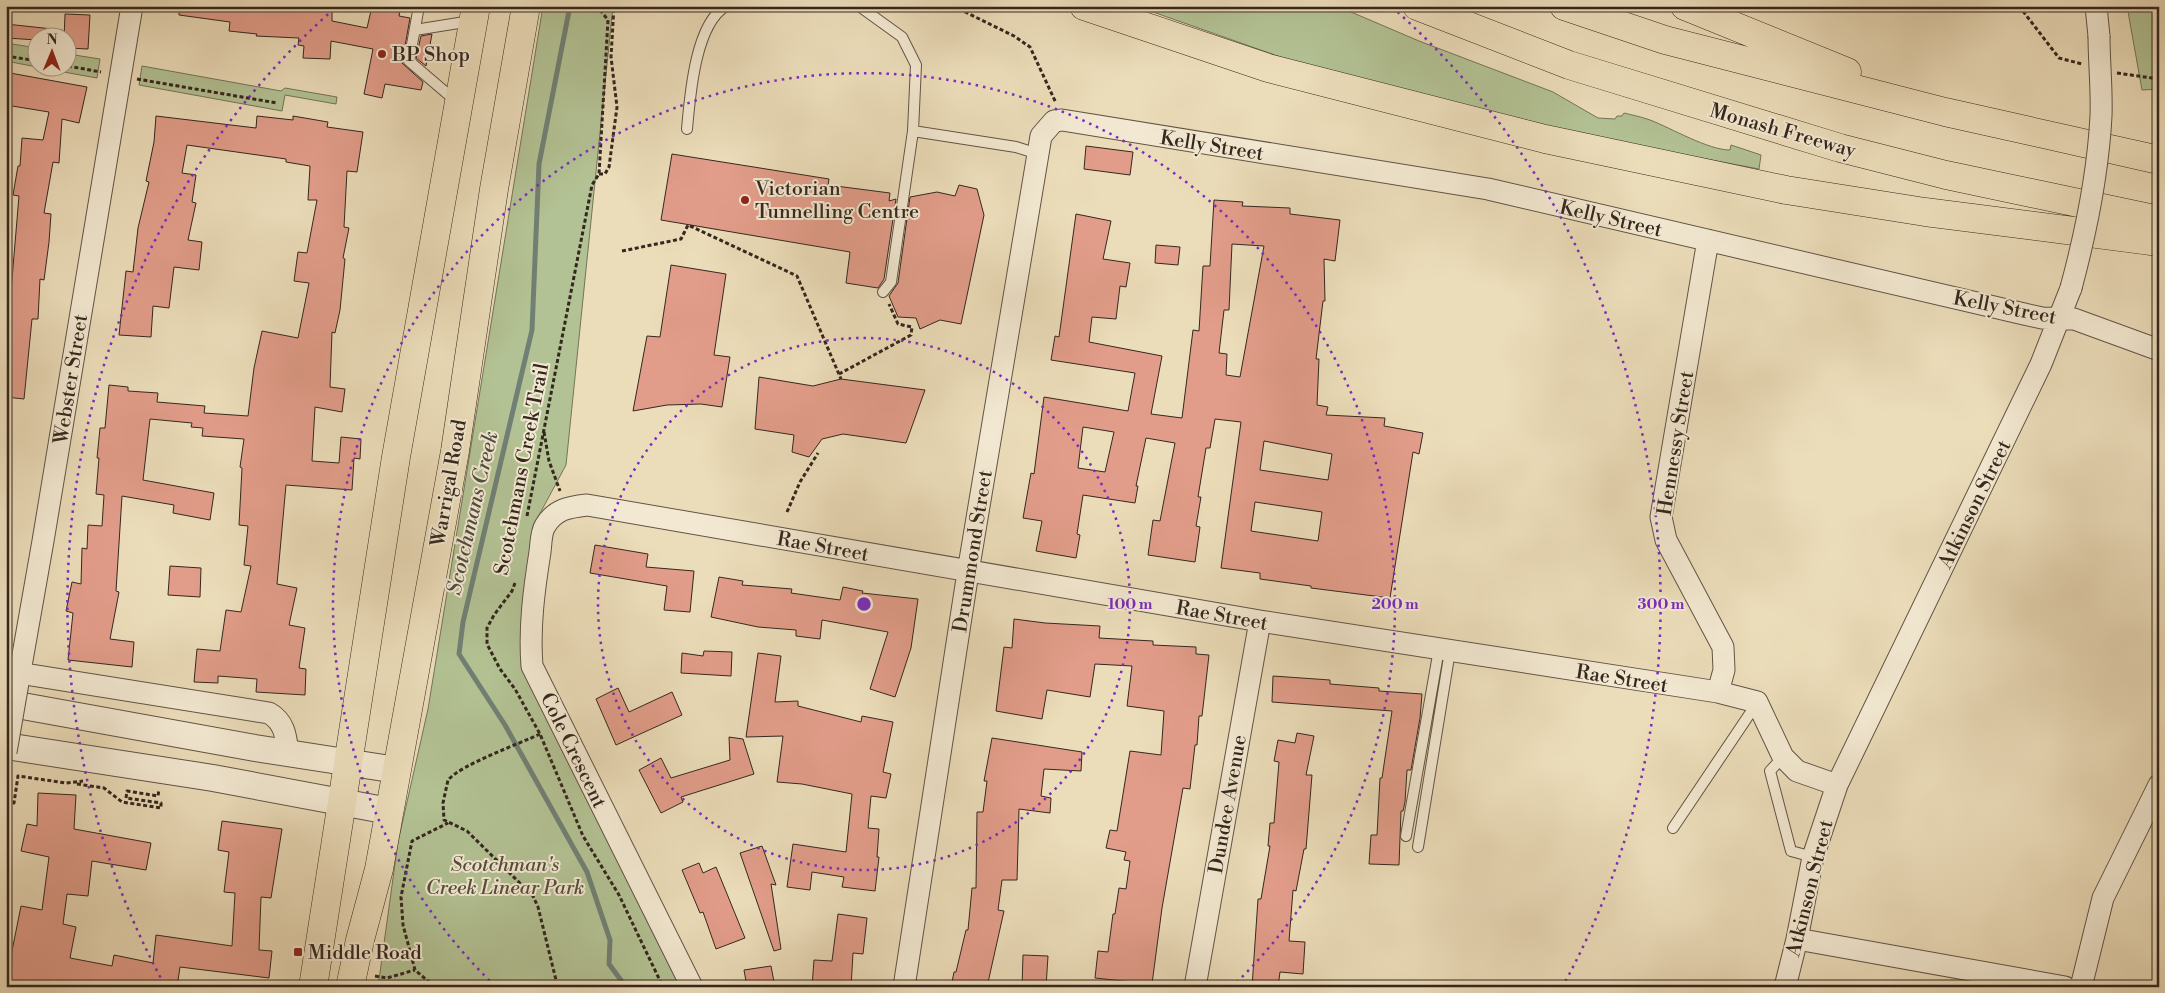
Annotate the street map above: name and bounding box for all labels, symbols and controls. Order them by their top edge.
north arrow [28,28,78,78]
text: N [47,31,58,49]
place label: BP Shop [391,43,470,68]
marker: BP Shop [376,48,388,60]
street label: Monash Freeway [1707,99,1859,164]
street label: Kelly Street [1158,126,1265,167]
place label: Victorian Tunnelling Centre [754,177,919,225]
marker: Victorian Tunnelling Centre [739,194,751,206]
street label: Kelly Street [1557,196,1664,243]
street label: Kelly Street [1951,286,2058,331]
street label: Webster Street [49,312,94,447]
street label: Scotchmans Creek Trail [490,361,555,577]
street label: Hennessy Street [1653,369,1700,517]
street label: Warrigal Road [426,417,473,550]
water label: Scotchmans Creek [442,429,504,598]
street label: Atkinson Street [1933,436,2017,574]
street label: Drummond Street [948,468,999,634]
street label: Rae Street [775,527,871,568]
centre of rings [855,595,873,613]
text: 100 m [1108,595,1153,614]
text: 200 m [1371,595,1419,614]
text: 300 m [1638,595,1685,614]
street label: Rae Street [1174,596,1270,637]
street label: Rae Street [1574,660,1670,699]
street label: Cole Crescent [534,689,611,812]
street label: Dundee Avenue [1204,733,1253,876]
street label: Atkinson Street [1781,817,1840,960]
park label: Scotchman's Creek Linear Park [426,853,584,901]
place label: Middle Road [308,941,422,966]
marker: Middle Road [292,946,304,958]

